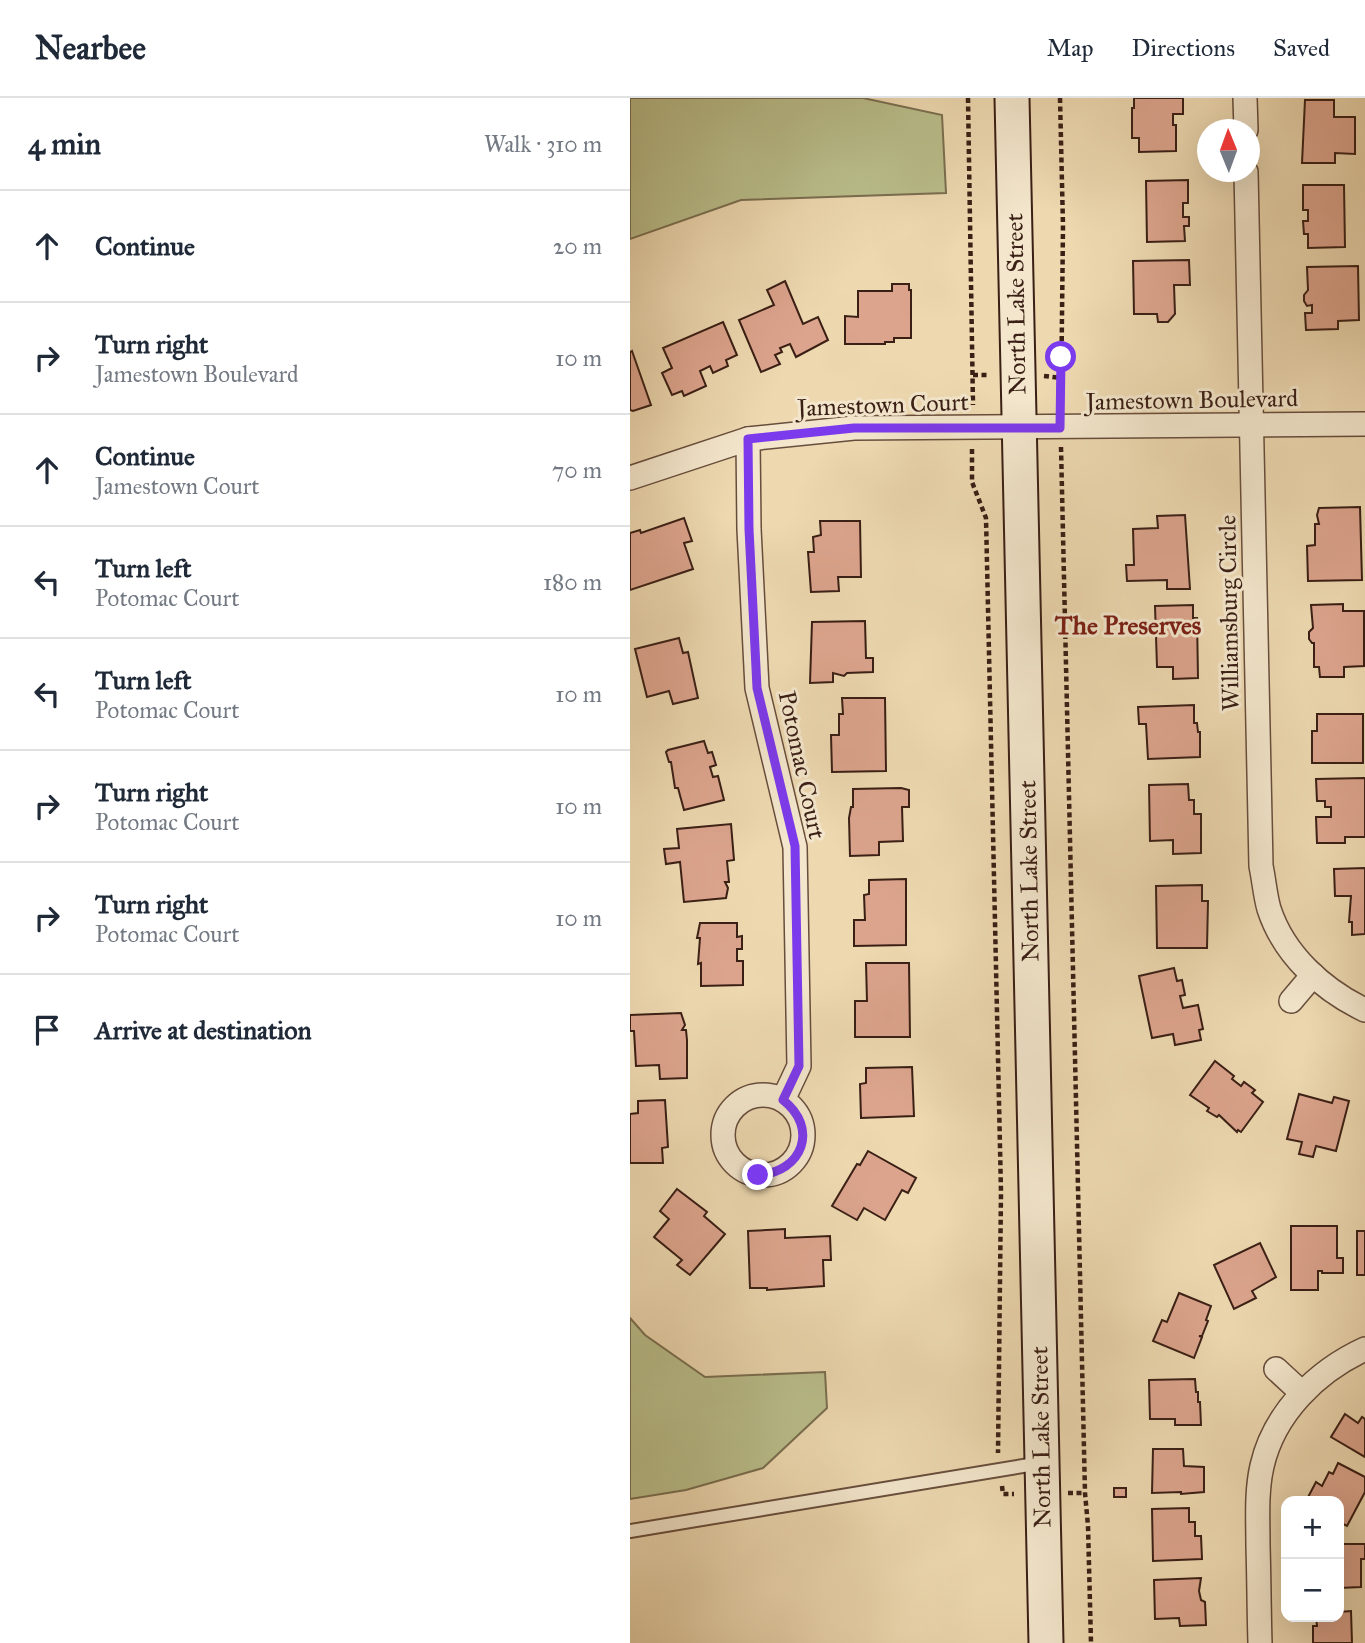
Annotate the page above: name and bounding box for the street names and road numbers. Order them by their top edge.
street label: North Lake Street [999,212,1033,395]
street label: Jamestown Boulevard [1083,383,1298,417]
street label: Jamestown Court [794,387,970,423]
street label: Williamsburg Circle [1212,515,1246,711]
street label: Potomac Court [772,688,832,842]
street label: North Lake Street [1012,779,1046,962]
street label: North Lake Street [1024,1345,1058,1528]

